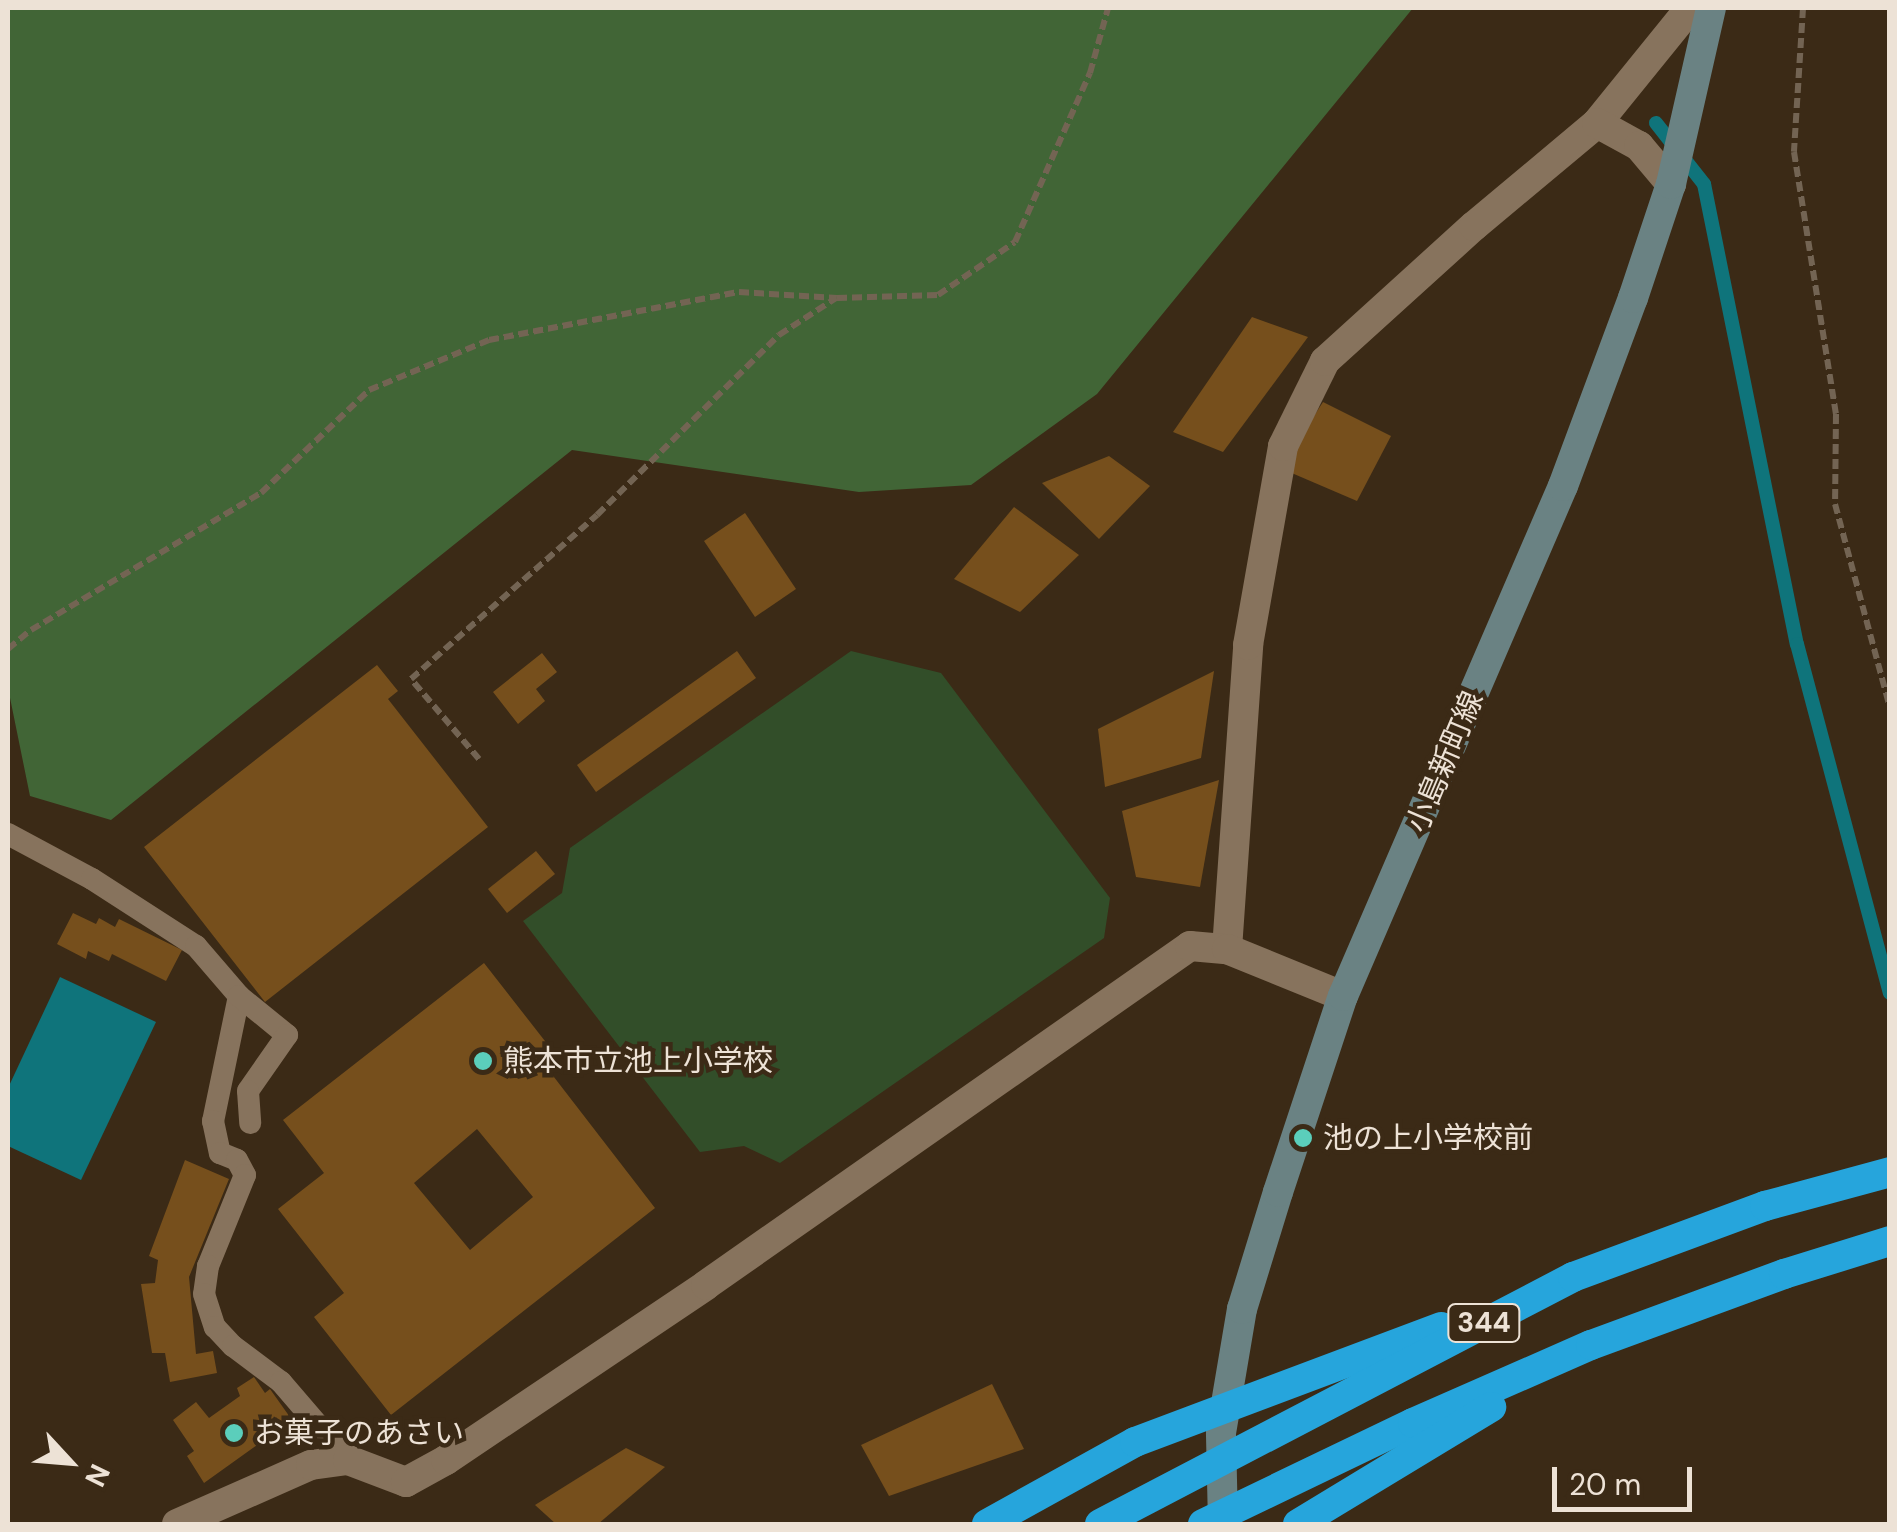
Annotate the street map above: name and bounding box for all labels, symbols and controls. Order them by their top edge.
street label: 小島新町線 [1399,686,1491,838]
place label: 熊本市立池上小学校 [503,1043,773,1079]
marker: 熊本市立池上小学校 [472,1050,494,1072]
place label: 池の上小学校前 [1323,1120,1533,1156]
marker: 池の上小学校前 [1292,1127,1314,1149]
road number: 344 [1446,1300,1522,1346]
north arrow [20,1412,120,1512]
place label: お菓子のあさい [254,1415,464,1451]
marker: お菓子のあさい [223,1422,245,1444]
scale bar [1557,1447,1697,1509]
text: N [76,1458,119,1493]
text: 20 m [1569,1465,1641,1504]

